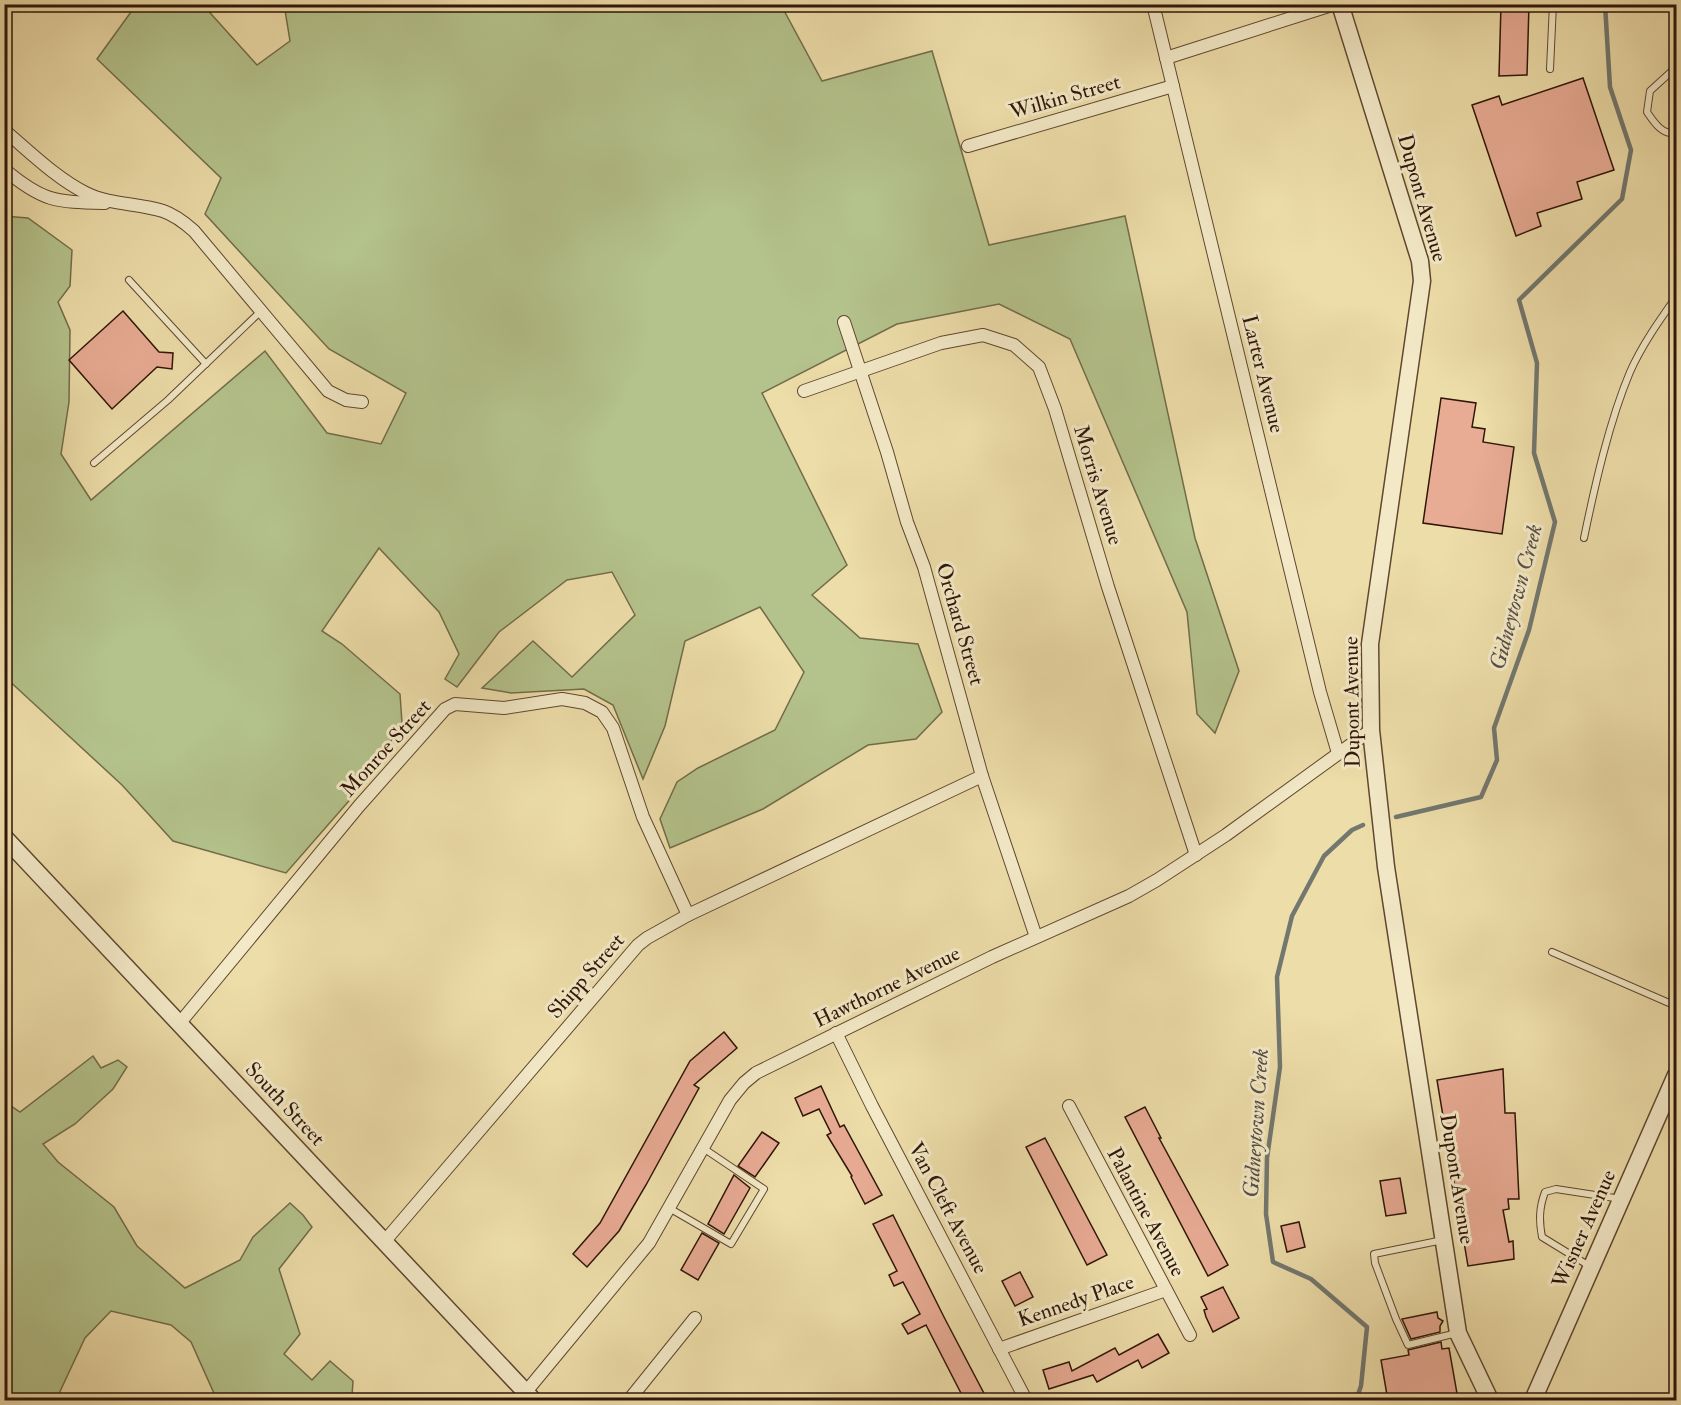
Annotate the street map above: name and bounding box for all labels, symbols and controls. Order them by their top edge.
street label: Wilkin Street [1006,68,1124,126]
street label: Dupont Avenue [1391,131,1453,265]
street label: Larter Avenue [1235,312,1291,436]
street label: Morris Avenue [1067,422,1129,548]
water label: Gidneytown Creek [1483,521,1549,673]
street label: Orchard Street [930,560,990,688]
street label: Dupont Avenue [1337,636,1367,768]
street label: Monroe Street [335,693,437,803]
street label: Shipp Street [542,928,631,1024]
street label: Hawthorne Avenue [810,940,965,1034]
water label: Gidneytown Creek [1237,1047,1275,1199]
street label: South Street [239,1056,331,1152]
street label: Dupont Avenue [1433,1112,1481,1246]
street label: Van Cleft Avenue [902,1138,994,1279]
street label: Palantine Avenue [1101,1143,1191,1281]
street label: Wisner Avenue [1545,1165,1622,1293]
street label: Kennedy Place [1014,1268,1138,1333]

